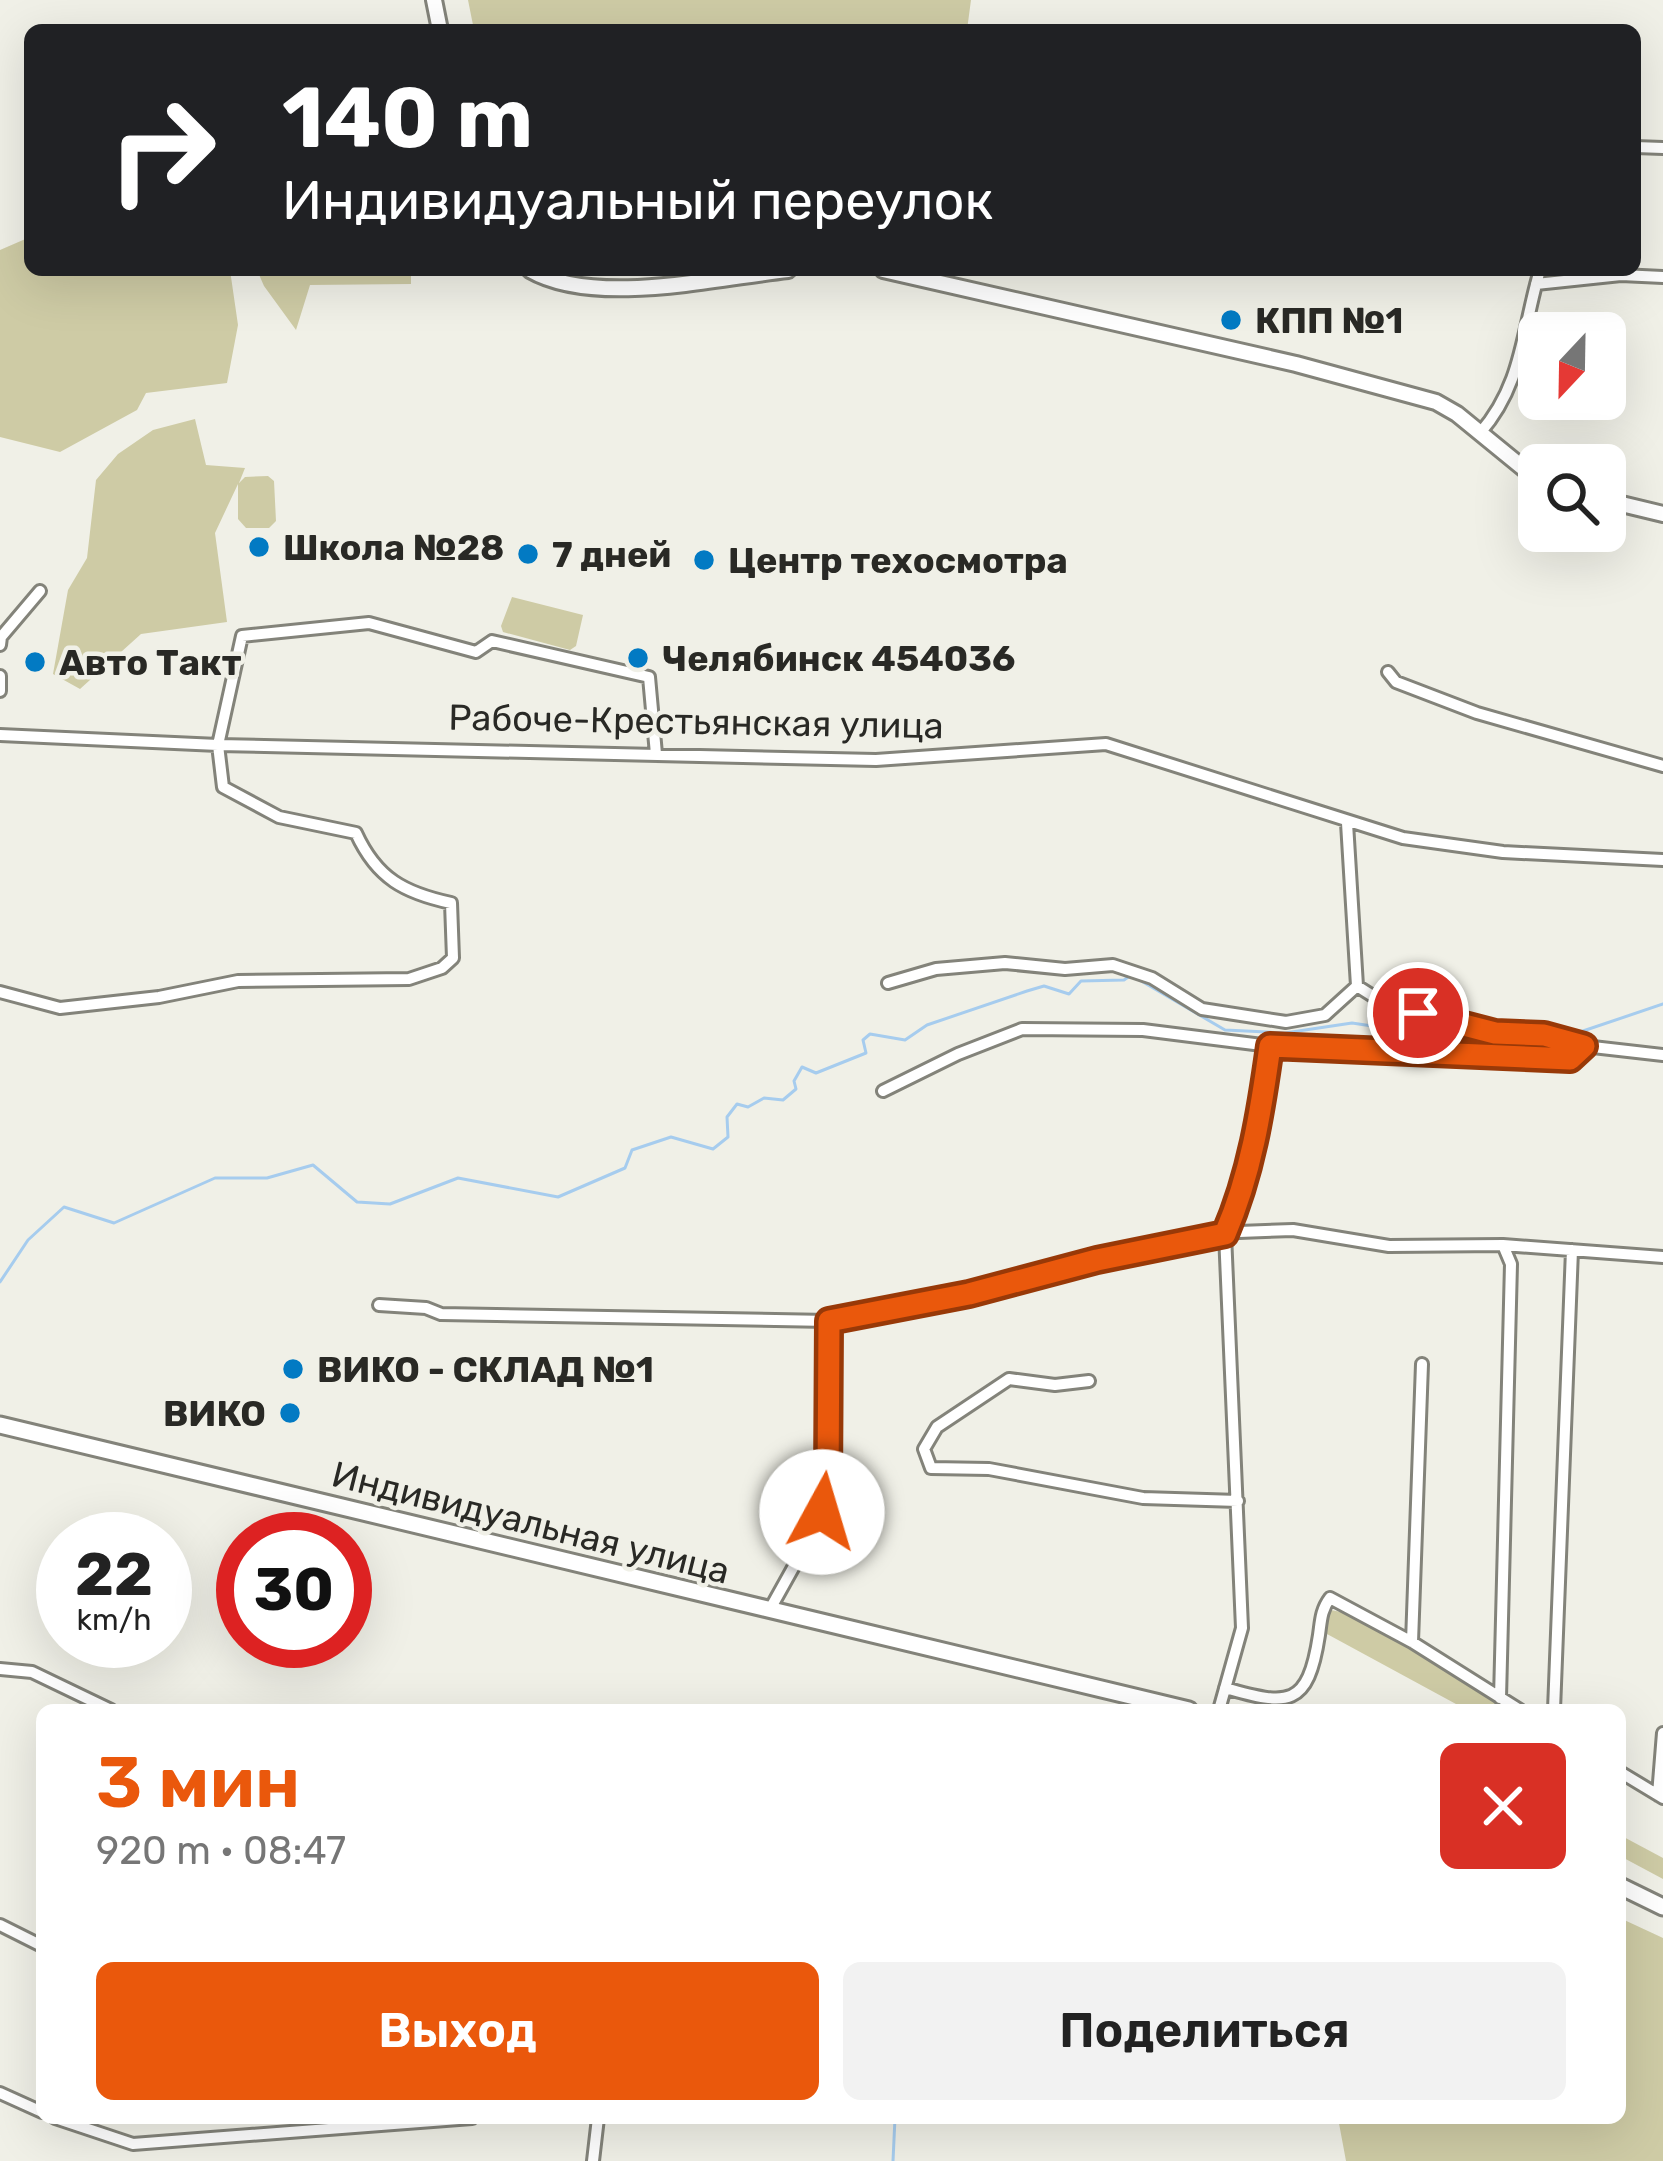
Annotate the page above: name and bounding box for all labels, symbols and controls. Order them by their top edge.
text: 140 m [282,68,533,168]
icon: right [84,72,240,228]
text: Индивидуальный переулок [282,169,994,233]
place label: КПП №1 [1255,299,1403,342]
marker: КПП №1 [1218,307,1244,333]
north arrow [1518,312,1626,420]
map controls [1518,312,1626,552]
button: search [1518,444,1626,552]
place label: Школа №28 [283,526,504,569]
place label: 7 дней [552,533,671,576]
marker: Школа №28 [246,534,272,560]
place label: Центр техосмотра [728,539,1068,582]
marker: 7 дней [515,541,541,567]
marker: Центр техосмотра [691,547,717,573]
place label: Челябинск 454036 [662,637,1015,680]
place label: Авто Такт [59,641,242,684]
marker: Челябинск 454036 [625,645,651,671]
marker: Авто Такт [22,649,48,675]
street label: Рабоче-Крестьянская улица [448,696,944,747]
pin [1367,962,1469,1064]
icon: arrive [1385,980,1451,1046]
place label: ВИКО - СКЛАД №1 [317,1348,654,1391]
marker: ВИКО - СКЛАД №1 [280,1356,306,1382]
place label: ВИКО [163,1392,266,1435]
marker: ВИКО [277,1400,303,1426]
position arrow [759,1449,885,1575]
street label: Индивидуальная улица [328,1452,734,1593]
speed limit sign: 30 [216,1512,372,1668]
text: 22 [75,1539,153,1610]
text: km/h [77,1602,151,1638]
text: 3 мин [96,1740,300,1825]
button: close [1440,1743,1566,1869]
text: 920 m · 08:47 [96,1828,346,1874]
button: Выход [96,1962,819,2100]
button: Поделиться [843,1962,1566,2100]

